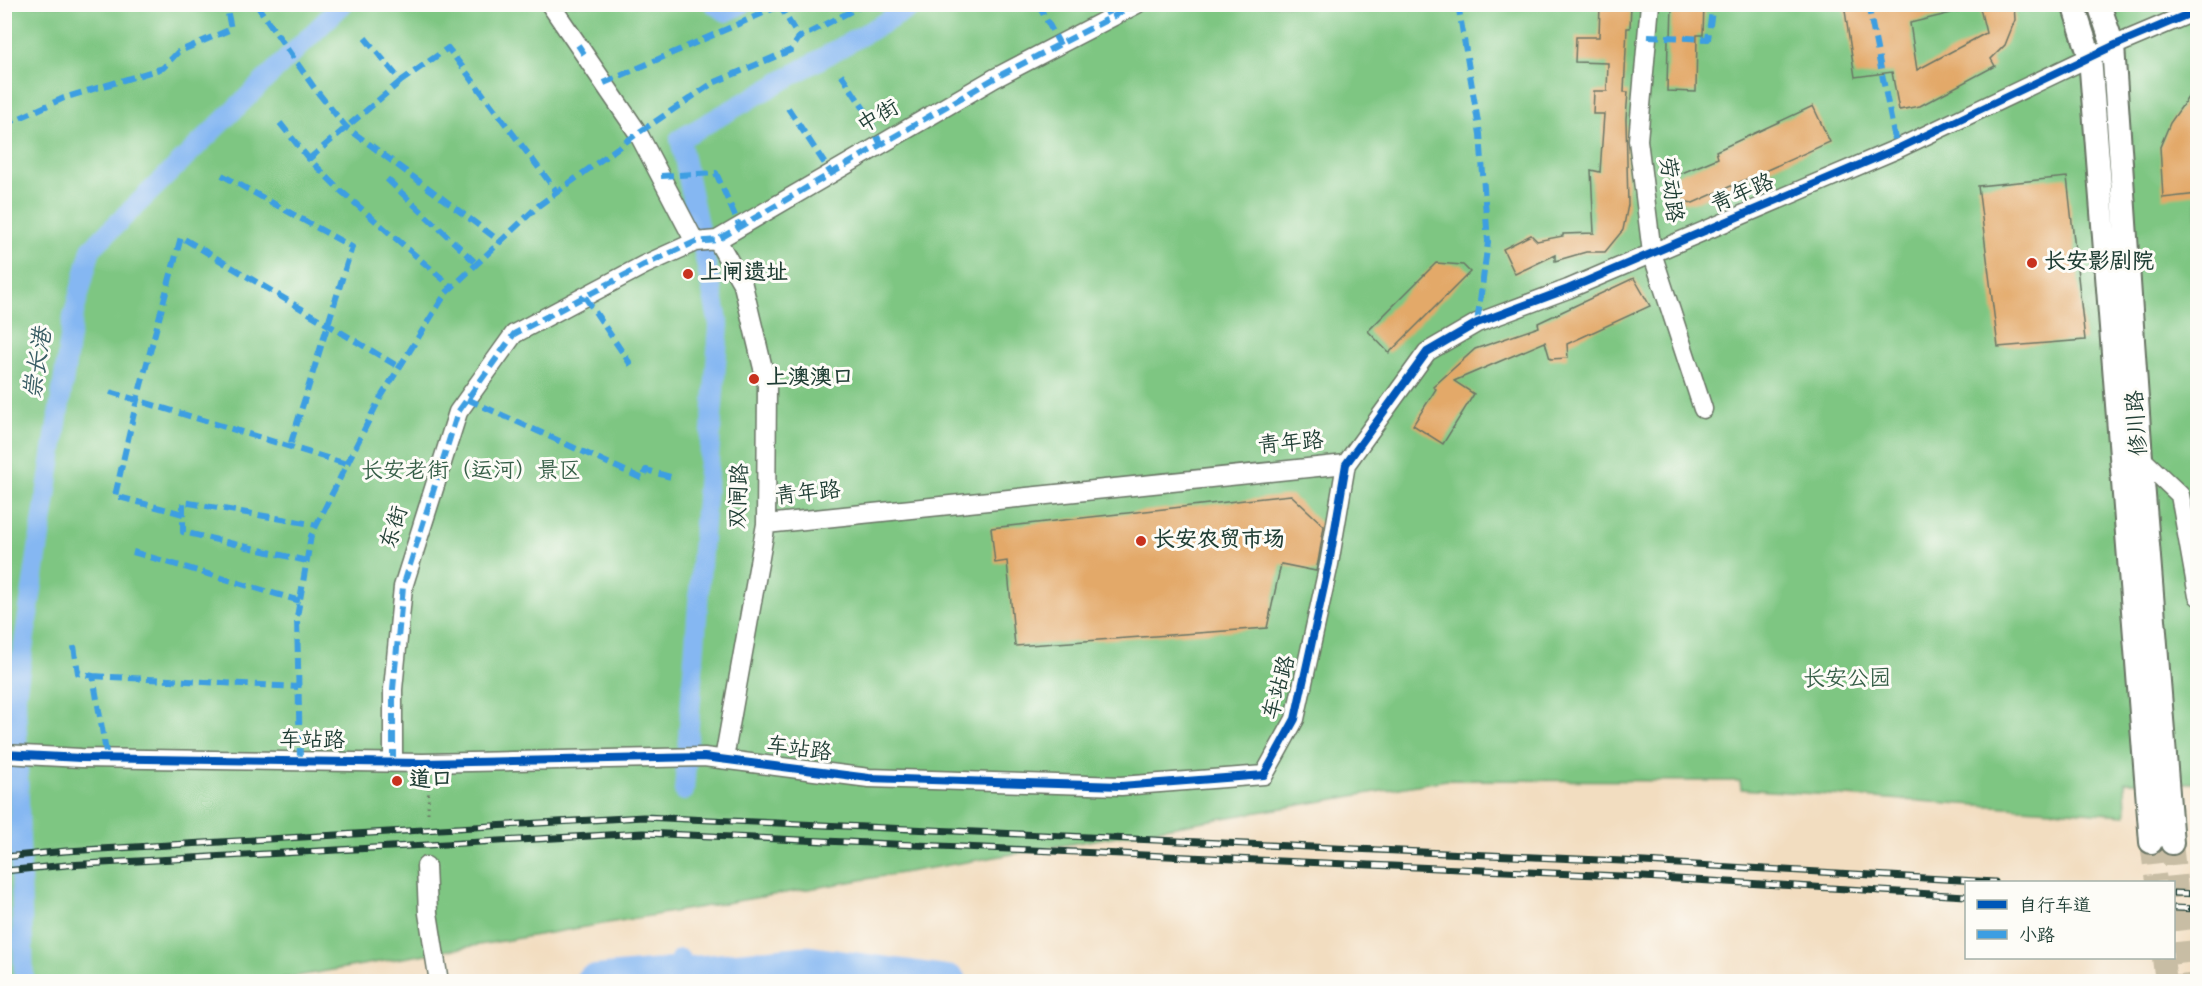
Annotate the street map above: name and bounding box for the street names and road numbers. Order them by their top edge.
street label: 中街 [852,94,906,142]
street label: 劳动路 [1650,155,1688,225]
street label: 青年路 [1707,168,1779,222]
street label: 修川路 [2121,389,2157,457]
street label: 青年路 [1257,427,1325,463]
street label: 双闸路 [724,462,758,530]
street label: 青年路 [774,476,842,514]
street label: 东街 [374,502,418,554]
street label: 车站路 [1257,652,1305,724]
street label: 车站路 [279,726,345,758]
street label: 车站路 [764,732,834,770]

